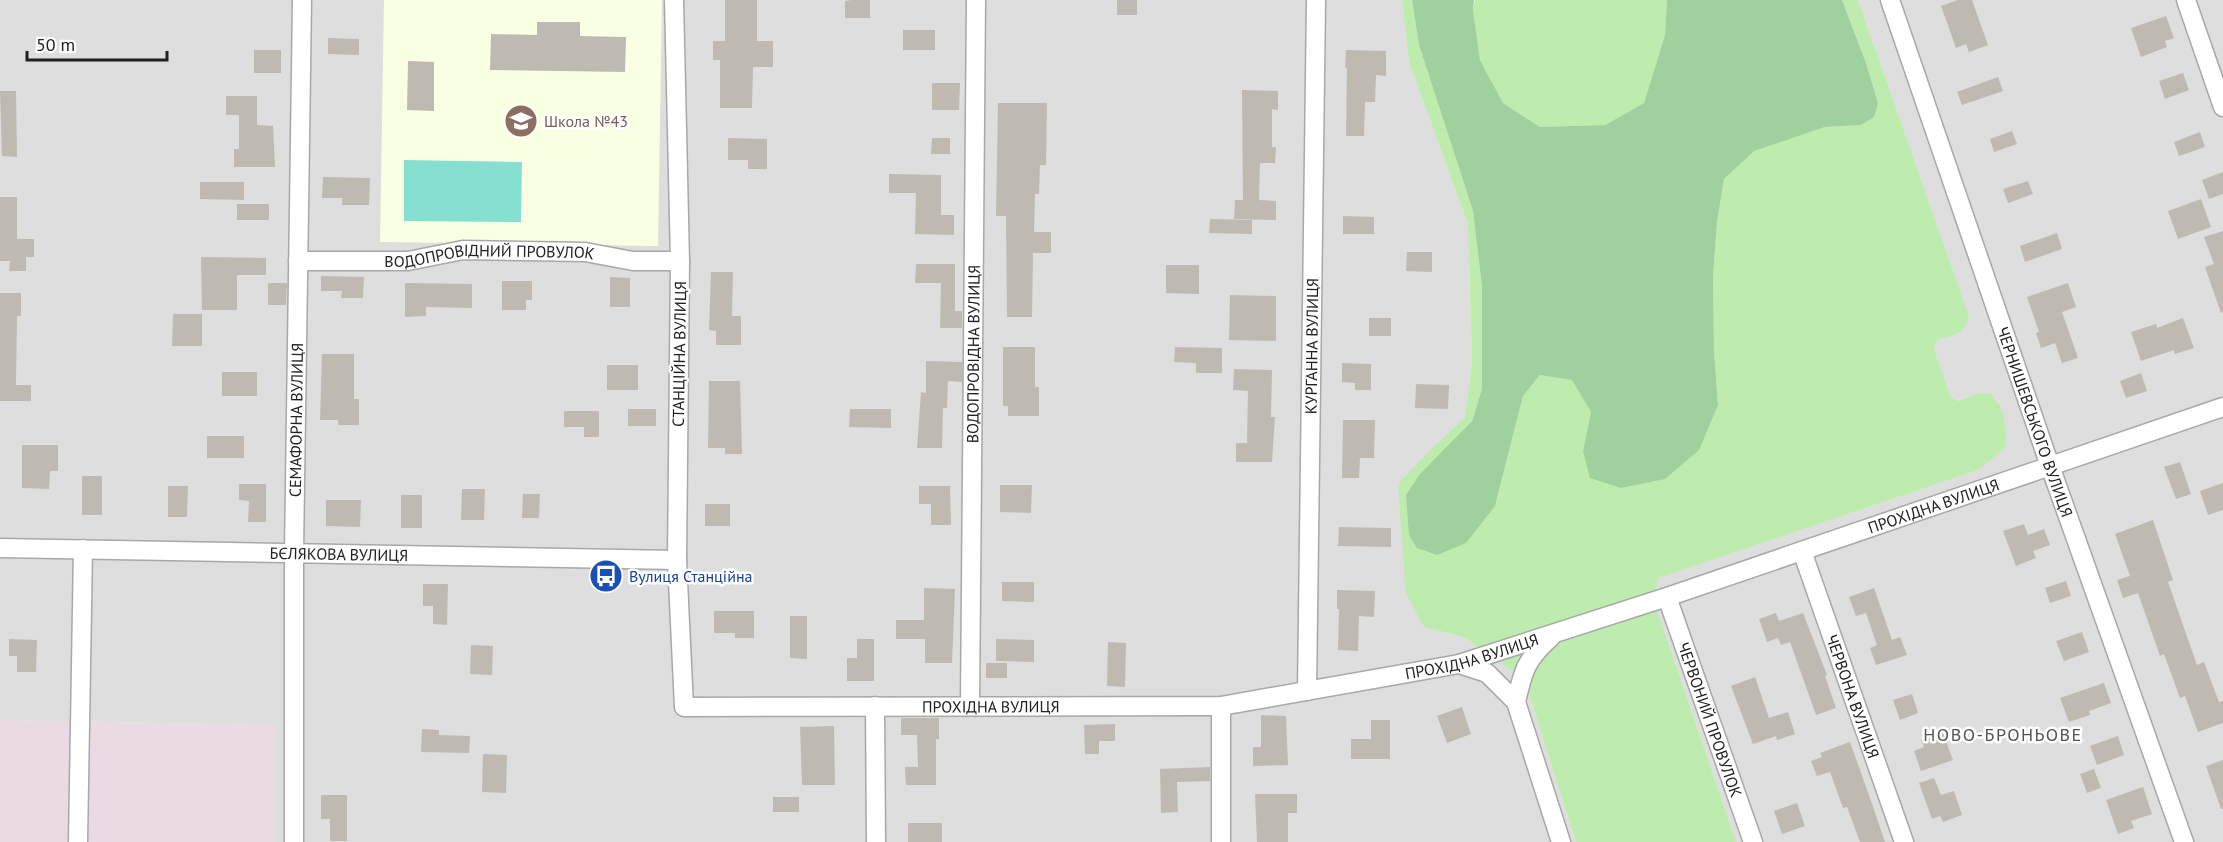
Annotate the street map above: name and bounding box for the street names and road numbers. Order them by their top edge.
street label: ВОДОПРОВІДНИЙ ПРОВУЛОК [384,240,597,272]
street label: ВОДОПРОВІДНА ВУЛИЦЯ [962,265,984,443]
street label: КУРГАННА ВУЛИЦЯ [1301,278,1322,414]
street label: СТАНЦІЙНА ВУЛИЦЯ [668,281,690,427]
street label: ЧЕРНИШЕВСЬКОГО ВУЛИЦЯ [1993,324,2077,520]
street label: СЕМАФОРНА ВУЛИЦЯ [285,343,307,497]
street label: ПРОХІДНА ВУЛИЦЯ [1865,474,2002,538]
street label: БЄЛЯКОВА ВУЛИЦЯ [269,543,408,565]
street label: ПРОХІДНА ВУЛИЦЯ [1403,629,1541,683]
street label: ЧЕРВОНА ВУЛИЦЯ [1822,632,1884,761]
street label: ЧЕРВОНИЙ ПРОВУЛОК [1674,639,1747,800]
street label: ПРОХІДНА ВУЛИЦЯ [922,696,1060,717]

